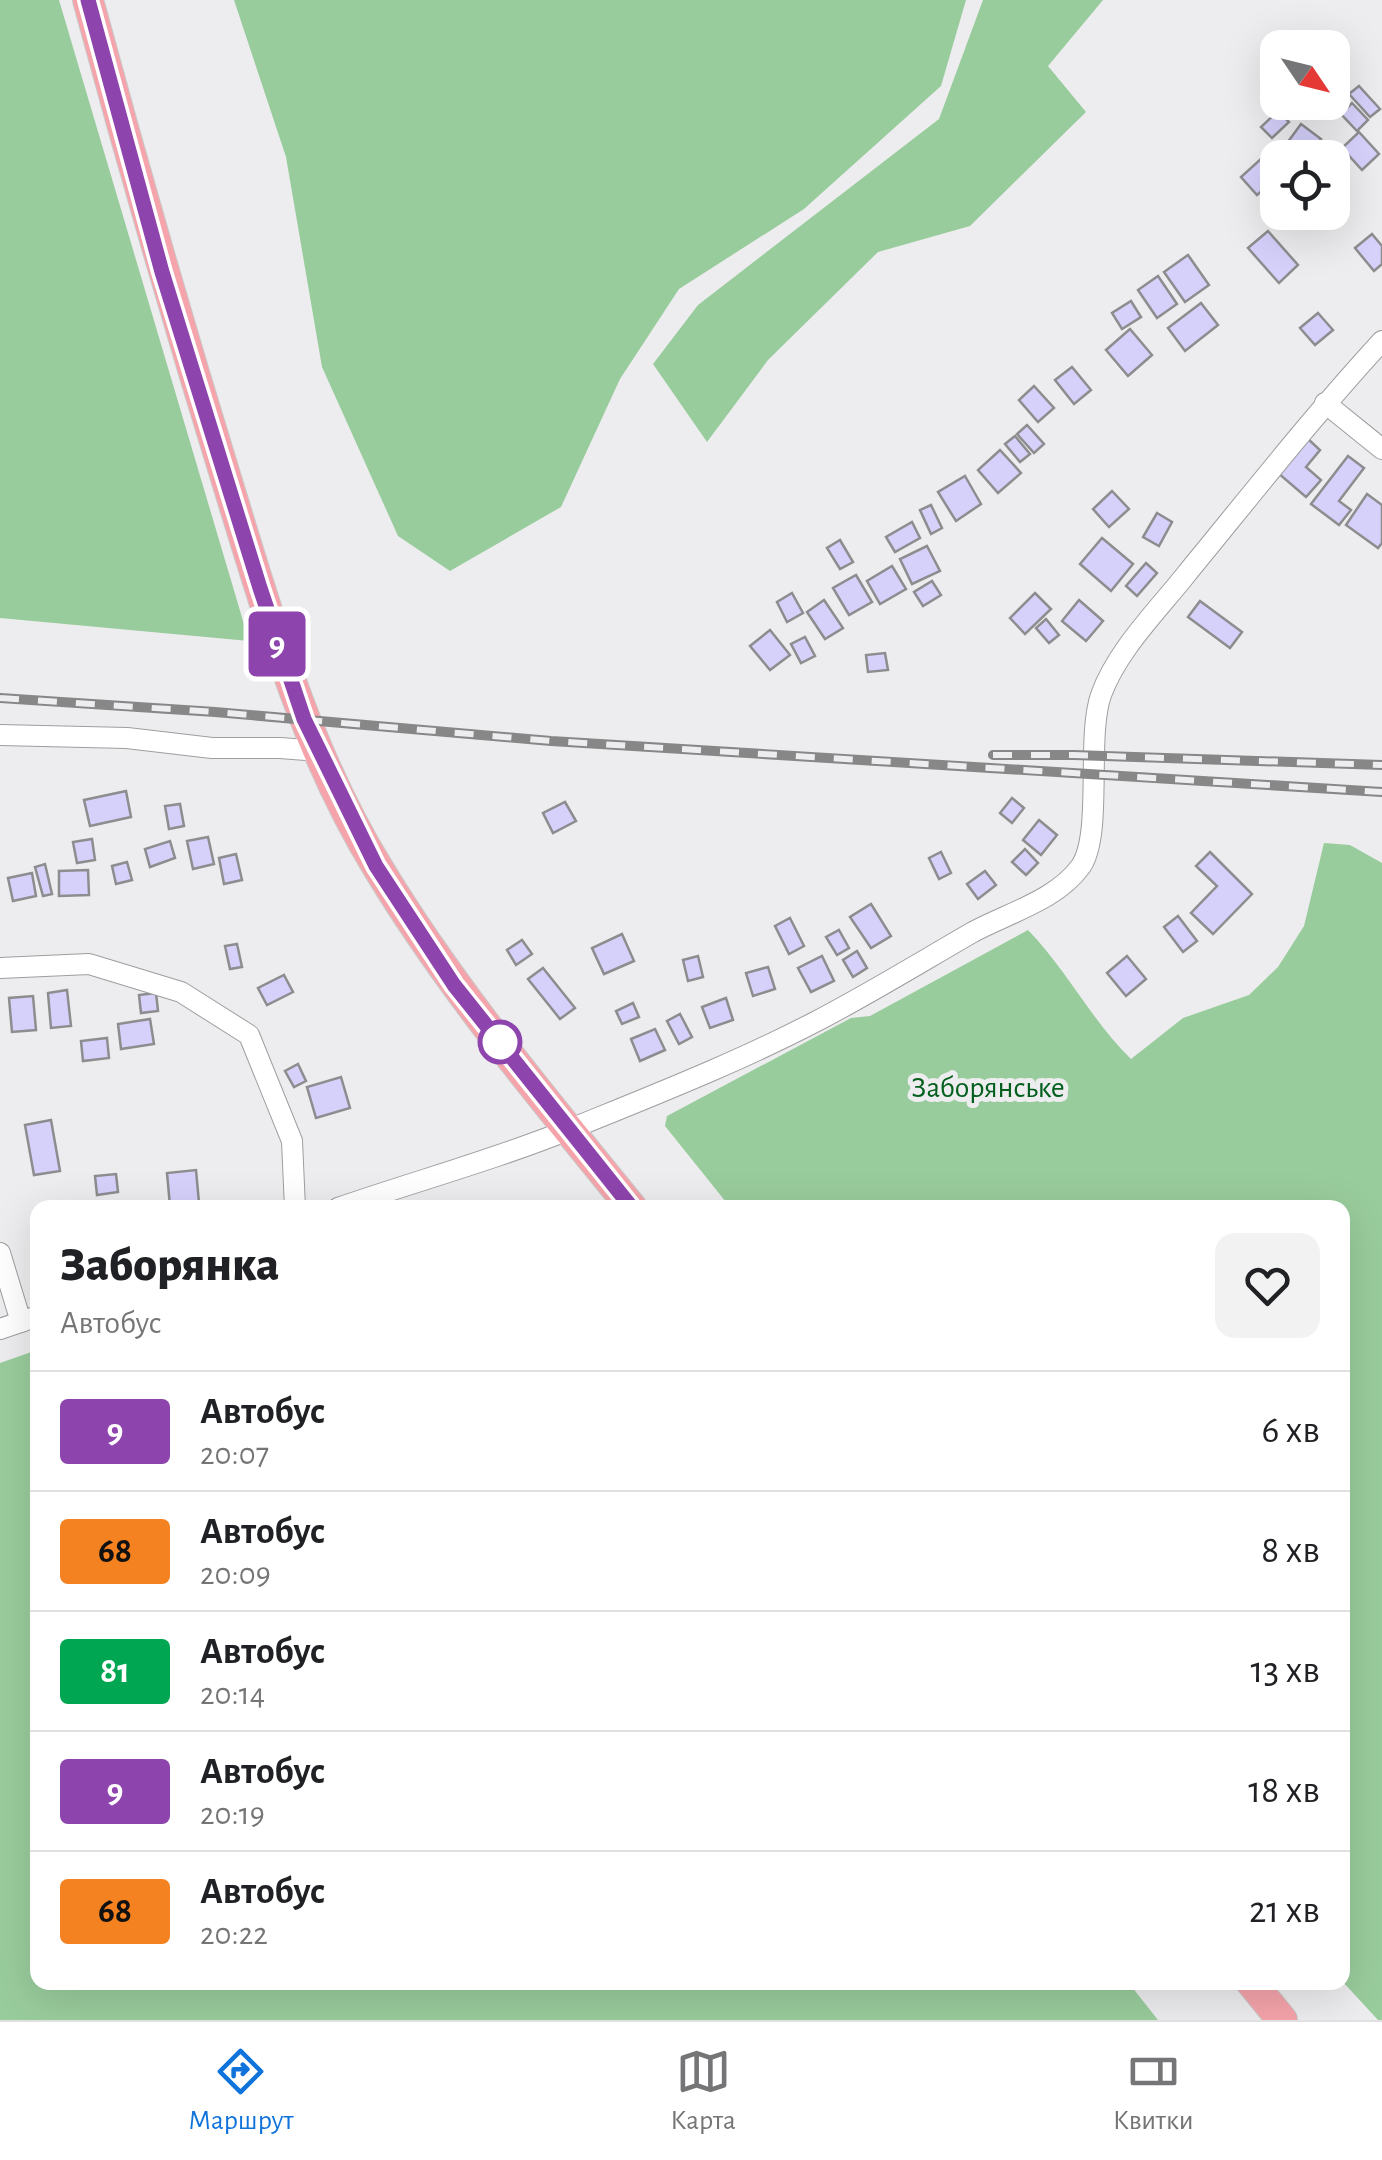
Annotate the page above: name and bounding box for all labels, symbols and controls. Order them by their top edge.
north arrow [1260,30,1350,120]
map controls [1260,30,1350,230]
button: locate [1260,140,1350,230]
line badge: 9 [244,612,310,676]
text: 9 [269,627,285,662]
unlabelled marker [479,1021,521,1063]
park label: Заборянське [911,1073,1065,1103]
button: heart [1215,1233,1320,1338]
text: Заборянка [60,1242,279,1290]
text: Автобус [60,1307,162,1339]
text: Автобус [200,1393,325,1431]
text: 6 хв [1261,1412,1320,1450]
text: 9 [107,1414,123,1449]
text: 20:07 [200,1438,269,1470]
text: Автобус [200,1513,325,1551]
text: 8 хв [1261,1532,1320,1570]
text: 68 [98,1534,132,1569]
text: 20:09 [200,1558,271,1590]
text: Автобус [200,1633,325,1671]
text: 13 хв [1251,1652,1320,1690]
text: 81 [100,1654,130,1689]
text: 20:14 [200,1678,265,1710]
text: Автобус [200,1753,325,1791]
text: 18 хв [1248,1772,1320,1810]
text: 9 [107,1774,123,1809]
text: 20:19 [200,1798,265,1830]
text: Автобус [200,1873,325,1911]
text: 21 хв [1249,1892,1320,1930]
text: 68 [98,1894,132,1929]
text: 20:22 [200,1918,268,1950]
tab: Маршрут [188,2044,294,2138]
tab: Карта [670,2044,736,2138]
tab: Квитки [1113,2044,1194,2138]

